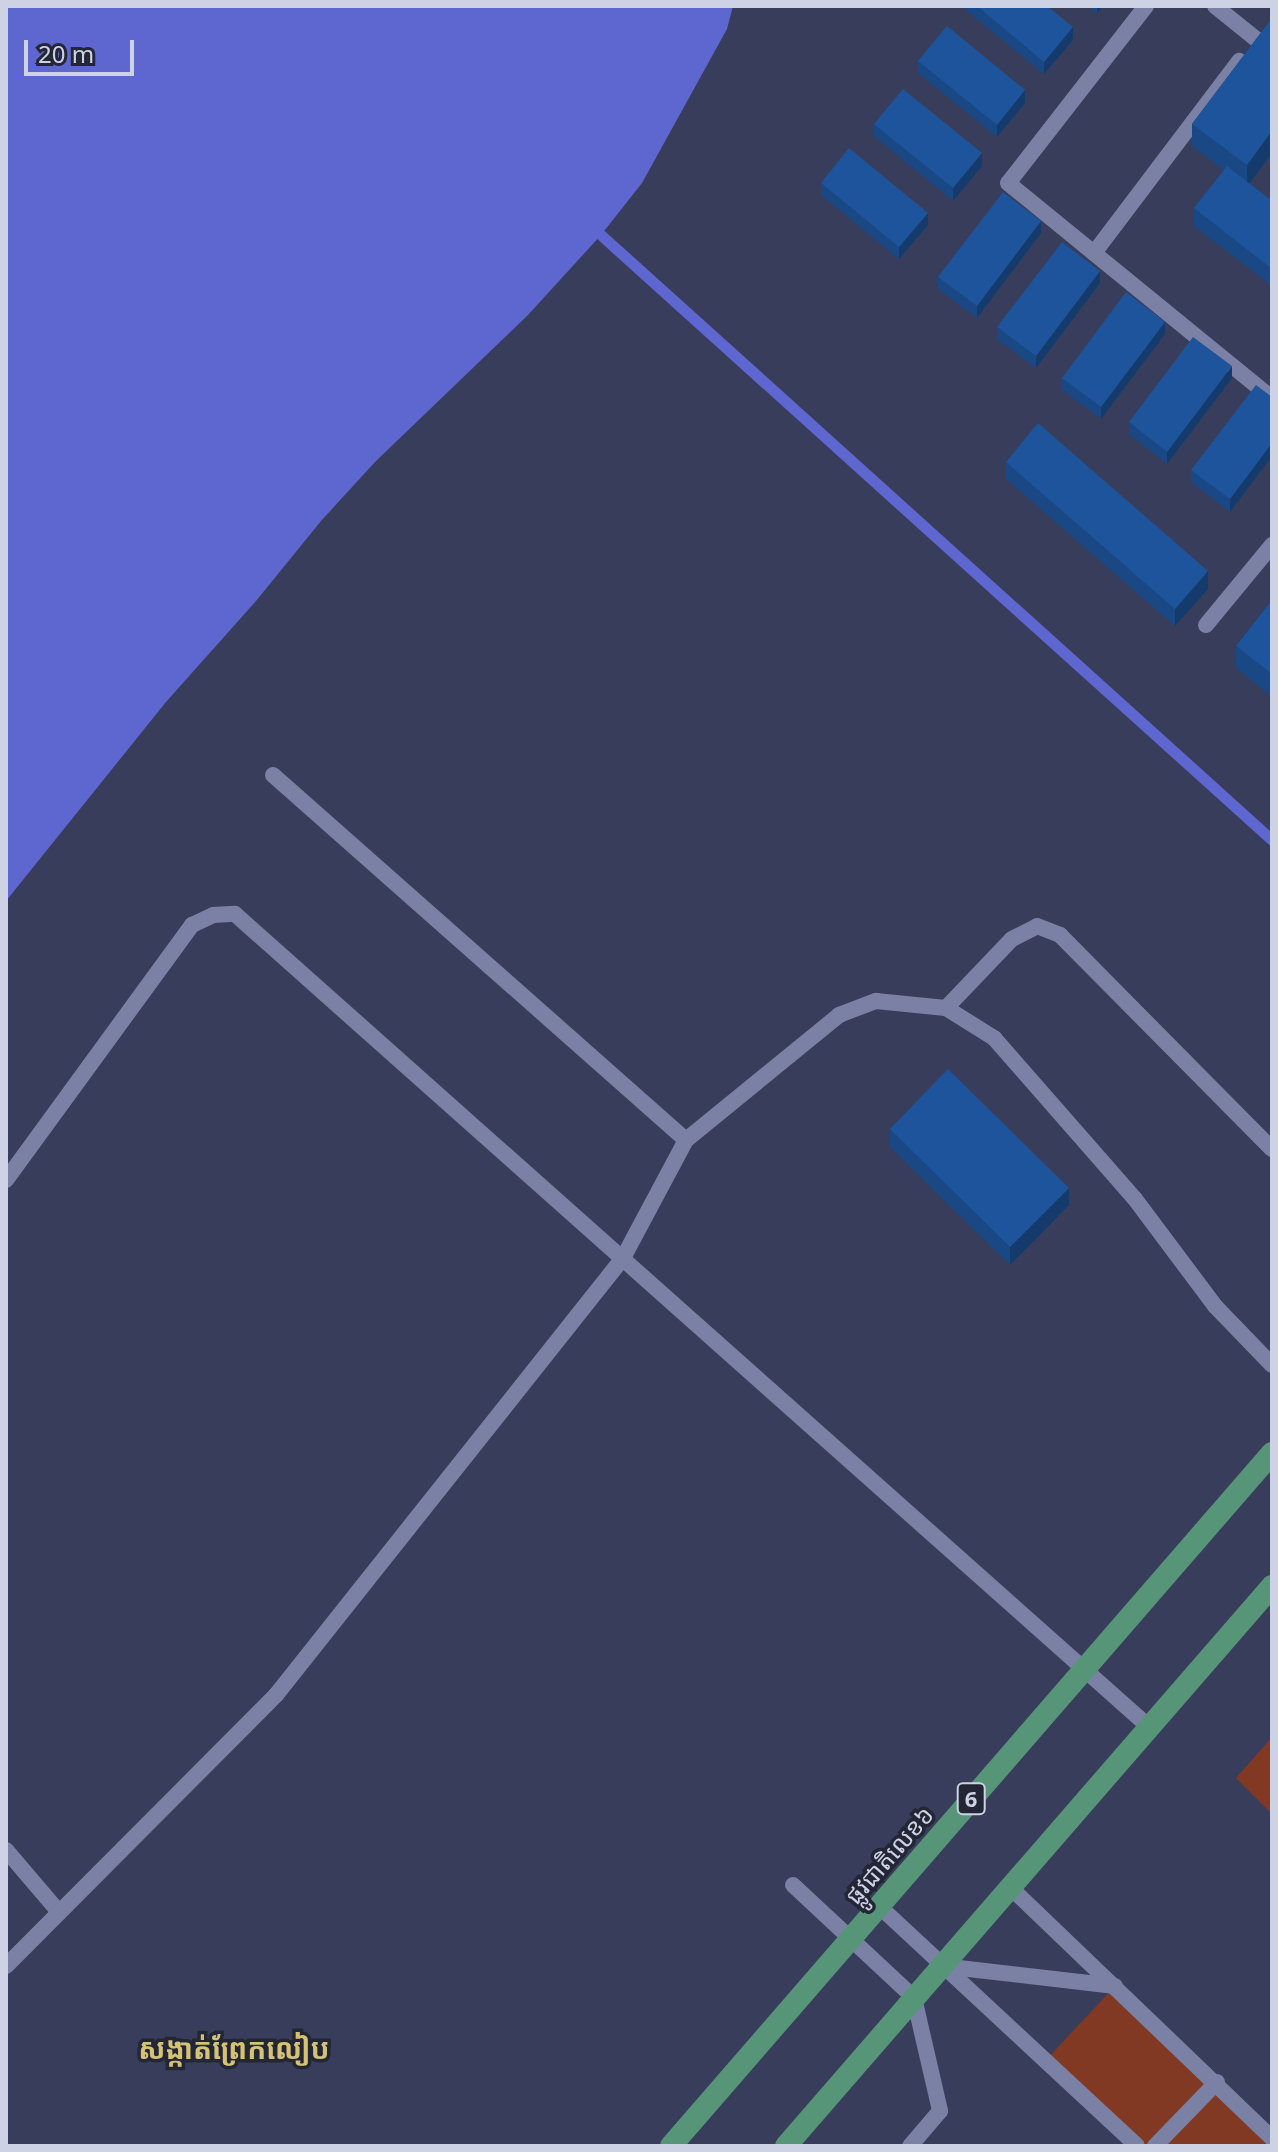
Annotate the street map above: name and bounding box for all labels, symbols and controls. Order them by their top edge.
scale bar [28,24,138,74]
text: 20 m [38,37,94,70]
road number: 6 [955,1781,987,1817]
street label: ផ្លូវជាតិលេខ៦ [839,1800,939,1910]
district label: សង្កាត់ព្រែកលៀប [138,2031,330,2065]

